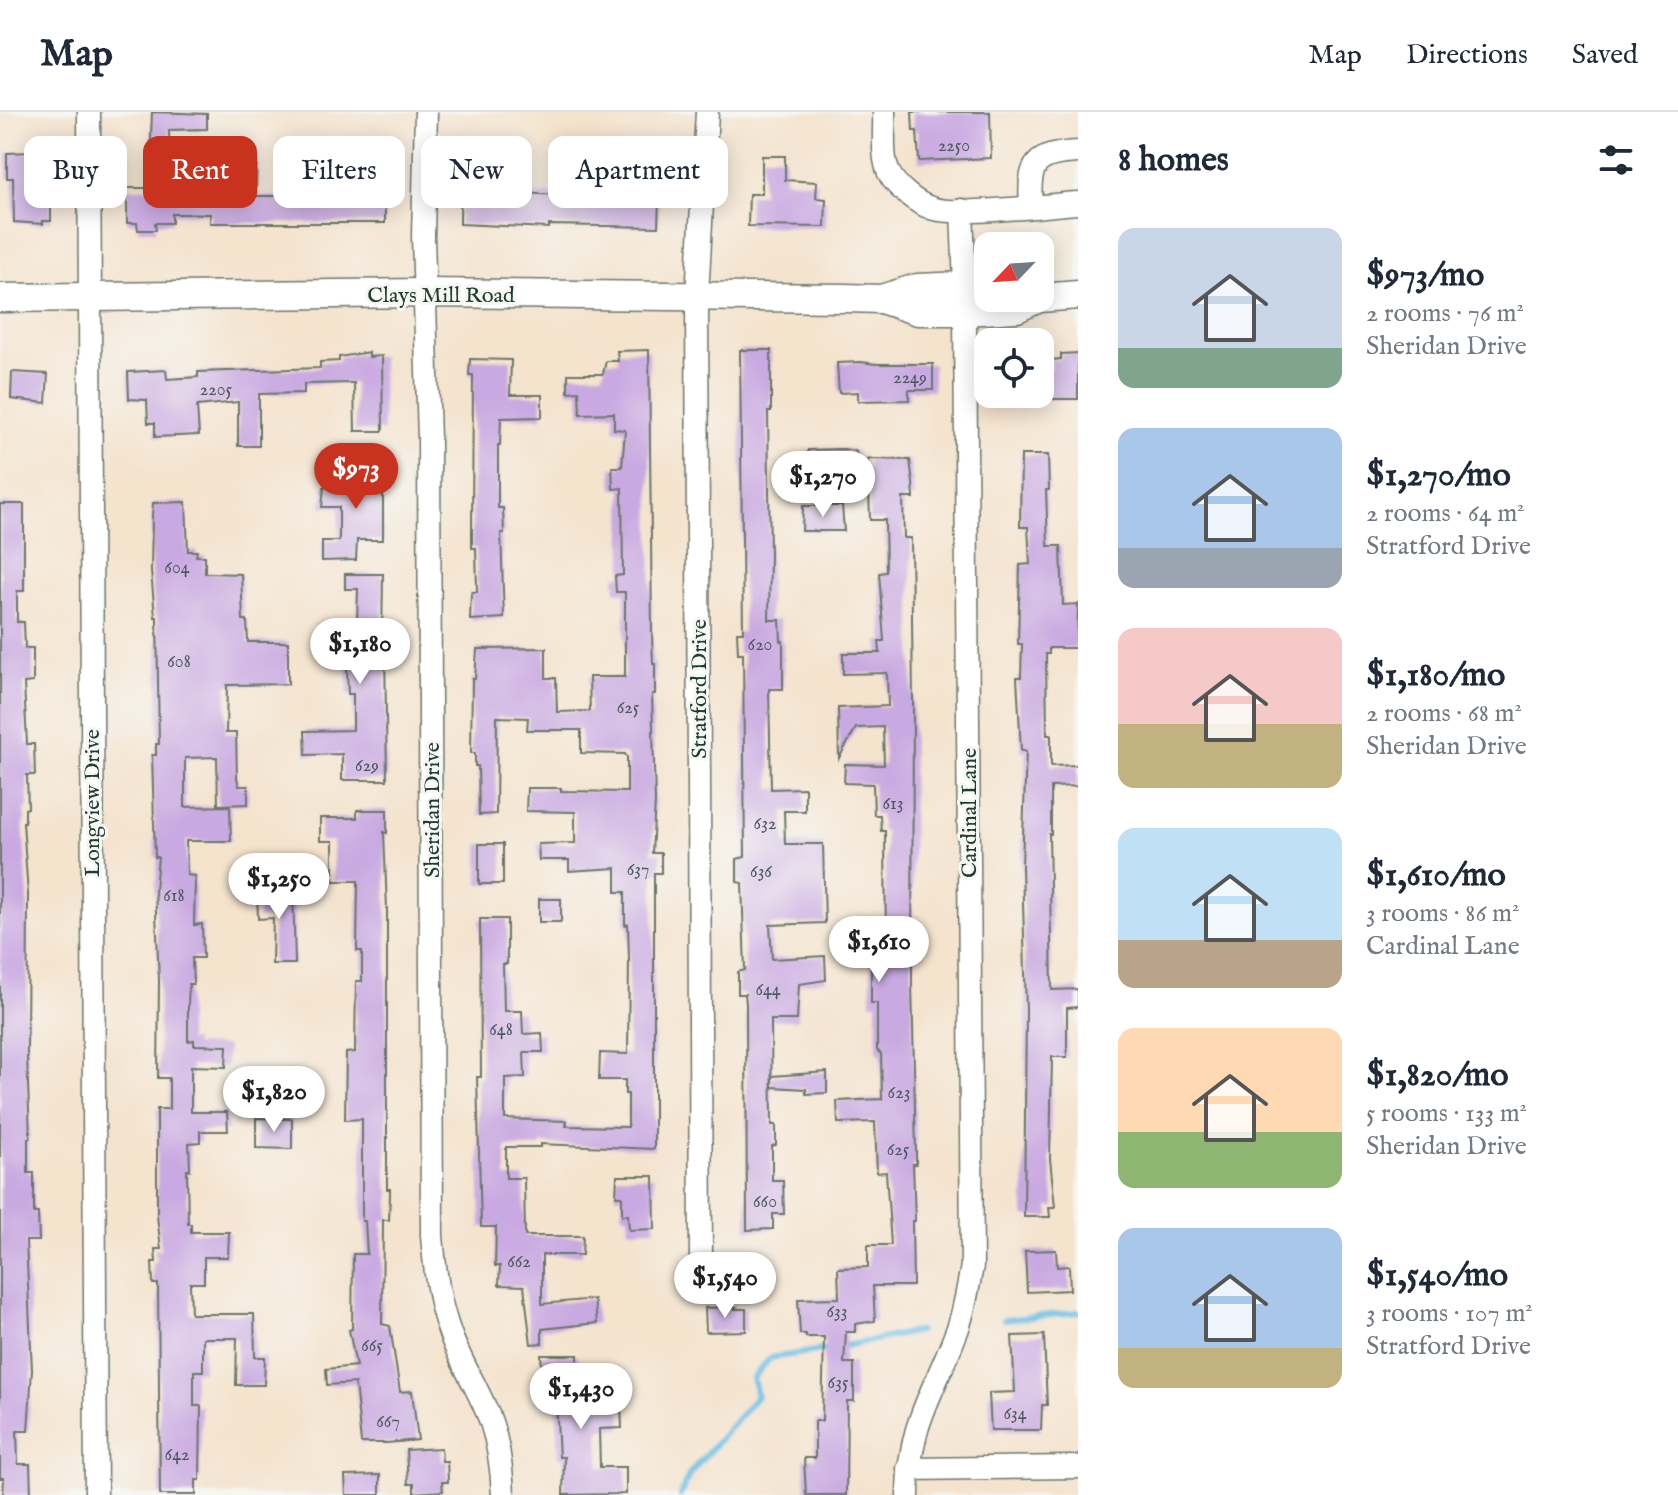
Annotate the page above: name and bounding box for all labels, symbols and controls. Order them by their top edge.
text: Map [40,31,113,79]
text: Map [1308,38,1362,73]
text: Directions [1406,38,1528,73]
text: Saved [1572,38,1638,73]
house number: 2250 [938,135,970,158]
chip: Buy [24,136,127,208]
chip: Rent [143,136,257,208]
chip: Filters [273,136,405,208]
chip: New [421,136,532,208]
chip: Apartment [548,136,728,208]
icon: filters [1594,138,1638,182]
text: 8 homes [1118,139,1229,182]
north arrow [974,232,1054,312]
map controls [974,232,1054,408]
text: $973/mo [1366,254,1484,297]
icon: home [1182,260,1278,356]
street label: Clays Mill Road [367,282,515,310]
text: 2 rooms · 76 m² [1366,297,1524,330]
button: locate [974,328,1054,408]
text: Sheridan Drive [1366,330,1527,363]
house number: 2249 [893,367,927,390]
house number: 2205 [200,379,233,402]
pin: $973 [309,443,403,511]
pin: $1,270 [758,451,888,519]
text: $973 [332,452,380,485]
text: $1,270/mo [1366,454,1511,497]
text: $1,270 [789,460,857,493]
icon: home [1182,460,1278,556]
text: 2 rooms · 64 m² [1366,497,1525,530]
text: Stratford Drive [1366,530,1531,563]
house number: 604 [164,557,190,580]
pin: $1,180 [295,618,425,686]
street label: Stratford Drive [686,619,714,759]
text: $1,180 [328,627,392,660]
house number: 620 [748,634,772,657]
house number: 608 [167,651,191,674]
text: $1,180/mo [1366,654,1505,697]
icon: home [1182,660,1278,756]
house number: 625 [617,697,640,720]
text: 2 rooms · 68 m² [1366,697,1522,730]
street label: Longview Drive [79,729,107,877]
text: Sheridan Drive [1366,730,1527,763]
street label: Sheridan Drive [419,742,447,878]
street label: Cardinal Lane [956,748,984,878]
house number: 629 [355,755,379,778]
house number: 613 [883,793,903,816]
house number: 632 [754,813,776,836]
pin: $1,250 [214,853,344,921]
text: $1,610/mo [1366,854,1506,897]
house number: 637 [627,859,649,882]
icon: home [1182,860,1278,956]
house number: 636 [750,861,772,884]
text: $1,250 [246,862,312,895]
house number: 618 [163,885,185,908]
text: 3 rooms · 86 m² [1366,897,1519,930]
pin: $1,610 [814,916,944,984]
text: $1,610 [847,925,911,958]
text: Cardinal Lane [1366,930,1520,963]
house number: 644 [755,979,781,1002]
house number: 648 [489,1019,513,1042]
text: $1,820/mo [1366,1054,1509,1097]
icon: home [1182,1060,1278,1156]
pin: $1,820 [209,1066,339,1134]
text: $1,820 [241,1075,307,1108]
house number: 623 [888,1082,910,1105]
text: 5 rooms · 133 m² [1366,1097,1527,1130]
text: Sheridan Drive [1366,1130,1527,1163]
house number: 625 [887,1139,910,1162]
house number: 660 [753,1191,777,1214]
house number: 662 [507,1251,531,1274]
pin: $1,540 [660,1252,790,1320]
text: $1,540/mo [1366,1254,1508,1297]
icon: home [1182,1260,1278,1356]
text: $1,540 [692,1261,758,1294]
text: 3 rooms · 107 m² [1366,1297,1533,1330]
house number: 633 [826,1301,848,1324]
text: Stratford Drive [1366,1330,1531,1363]
house number: 665 [361,1335,383,1358]
pin: $1,430 [516,1363,646,1431]
text: $1,430 [548,1372,614,1405]
house number: 635 [828,1372,849,1395]
house number: 634 [1003,1403,1027,1426]
house number: 667 [376,1411,400,1434]
house number: 642 [165,1444,189,1467]

